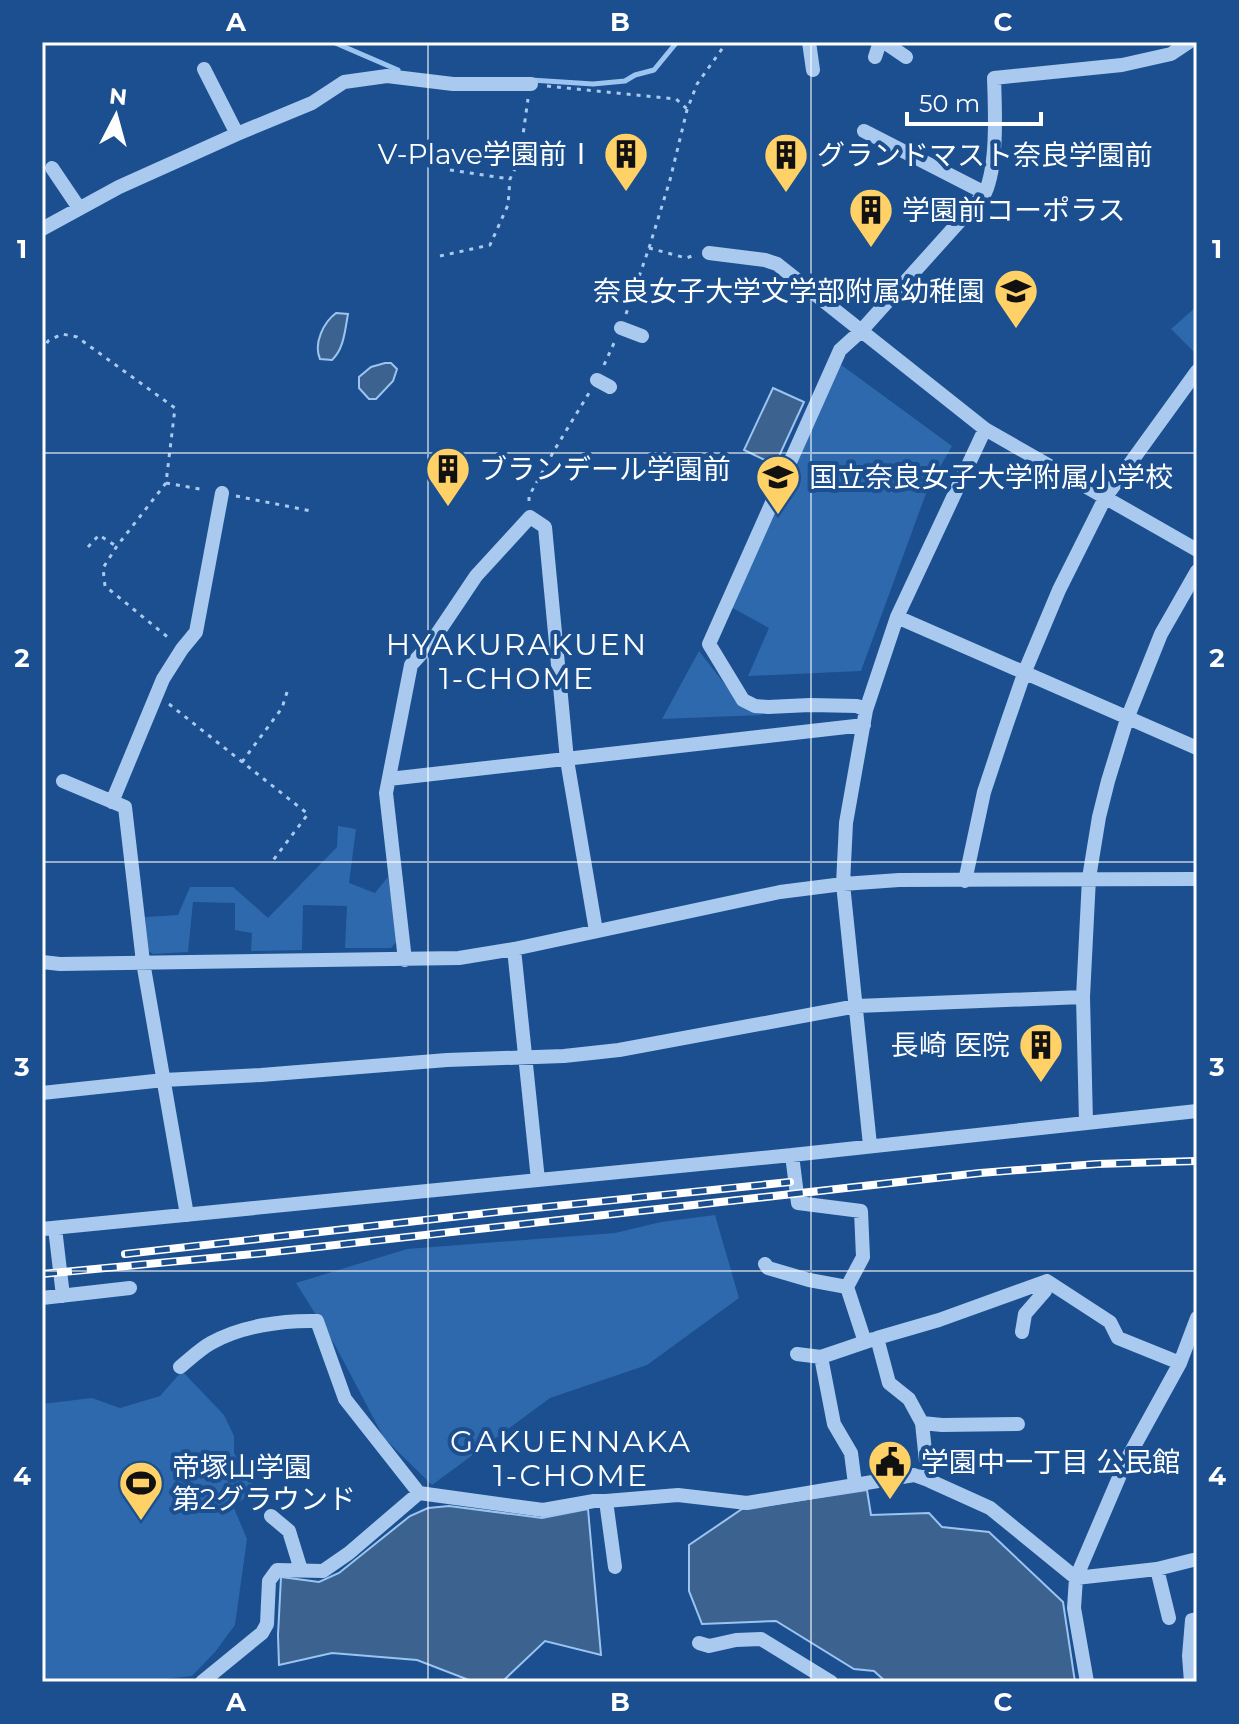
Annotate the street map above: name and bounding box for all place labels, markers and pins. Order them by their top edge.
building icon: V-Plave学園前Ⅰ [602,130,650,193]
building icon: グランドマスト奈良学園前 [762,131,810,194]
place label: V-Plave学園前Ⅰ [378,137,595,171]
place label: グランドマスト奈良学園前 [817,138,1153,172]
building icon: 学園前コーポラス [847,186,895,249]
place label: 学園前コーポラス [902,193,1125,227]
school or university icon: 奈良女子大学文学部附属幼稚園 [992,267,1040,330]
place label: 奈良女子大学文学部附属幼稚園 [593,274,985,308]
building icon: ブランデール学園前 [424,445,472,508]
place label: ブランデール学園前 [479,452,731,486]
school or university icon: 国立奈良女子大学附属小学校 [754,453,802,516]
place label: 国立奈良女子大学附属小学校 [809,460,1173,494]
building icon: 長崎 医院 [1017,1021,1065,1084]
place label: 長崎 医院 [891,1028,1010,1062]
public building icon: 学園中一丁目 公民館 [866,1438,914,1501]
place label: 学園中一丁目 公民館 [921,1445,1180,1479]
place label: 帝塚山学園 第2グラウンド [172,1450,356,1516]
sports icon: 帝塚山学園 第2グラウンド [117,1459,165,1522]

